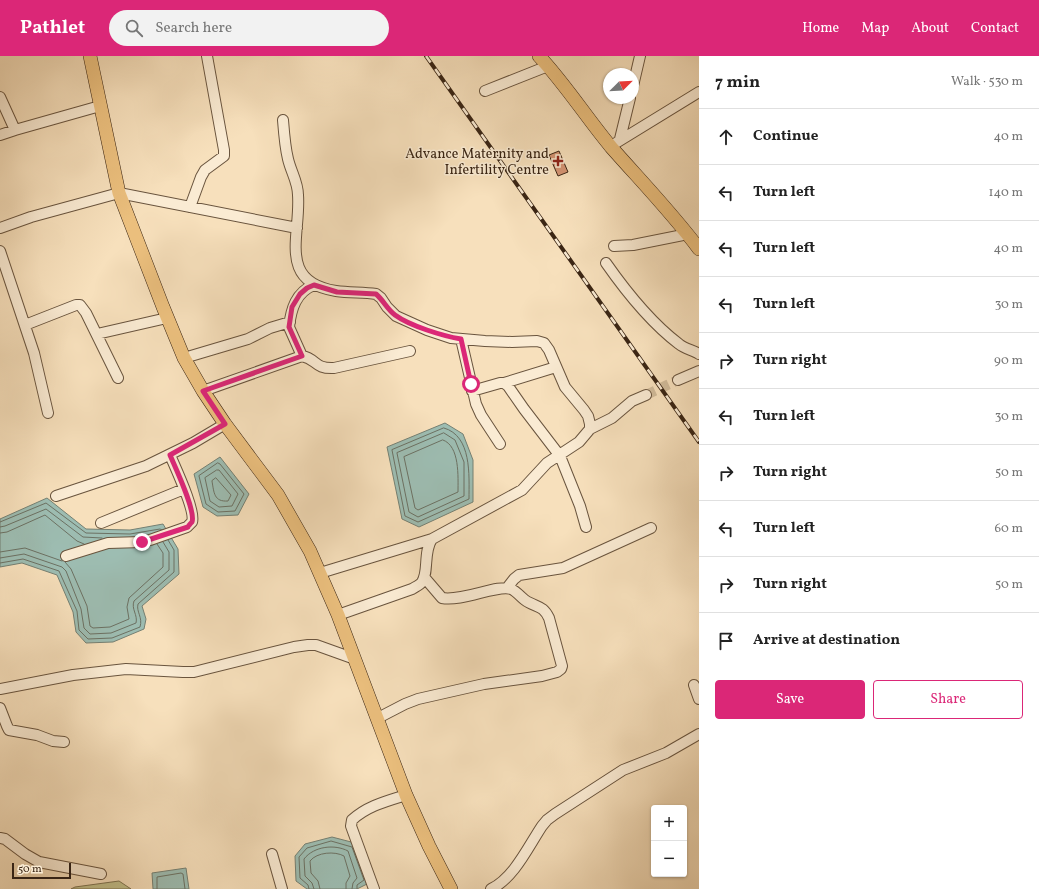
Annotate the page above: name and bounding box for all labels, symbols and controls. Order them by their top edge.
search box [109,10,389,46]
text: Pathlet [20,15,85,41]
icon: search [123,17,145,39]
text: Search here [155,18,232,39]
text: Home [802,19,839,38]
text: Map [861,19,889,38]
text: About [911,19,949,38]
text: Contact [971,19,1019,38]
north arrow [603,68,639,104]
text: 7 min [715,71,760,94]
text: Walk · 530 m [951,73,1023,91]
icon: ahead [715,126,737,148]
text: Continue [753,126,818,147]
text: 40 m [994,128,1023,146]
place label: Advance Maternity and Infertility Centre [405,145,549,180]
marker: Advance Maternity and Infertility Centre [552,155,564,167]
icon: left [715,182,737,204]
text: Turn left [753,182,815,203]
text: 140 m [989,184,1023,202]
icon: left [715,238,737,260]
text: Turn left [753,238,815,259]
text: 40 m [994,240,1023,258]
icon: left [715,294,737,316]
text: Turn left [753,294,815,315]
text: 30 m [995,296,1023,314]
icon: right [715,350,737,372]
text: Turn right [753,350,827,371]
text: 90 m [994,352,1023,370]
route start [462,375,480,393]
icon: left [715,406,737,428]
text: Turn left [753,406,815,427]
text: 30 m [995,408,1023,426]
icon: right [715,462,737,484]
text: Turn right [753,462,827,483]
text: 50 m [995,464,1023,482]
icon: left [715,518,737,540]
text: Turn left [753,518,815,539]
text: 60 m [995,520,1023,538]
route end [133,533,151,551]
icon: right [715,574,737,596]
text: Turn right [753,574,827,595]
text: 50 m [995,576,1023,594]
icon: arrive [715,630,737,652]
text: Arrive at destination [753,630,900,651]
button: Save [715,680,865,719]
button: Share [873,680,1023,719]
map controls [651,805,687,877]
button: + [651,805,687,841]
button: − [651,841,687,877]
scale bar [12,861,71,880]
text: 50 m [18,862,42,877]

